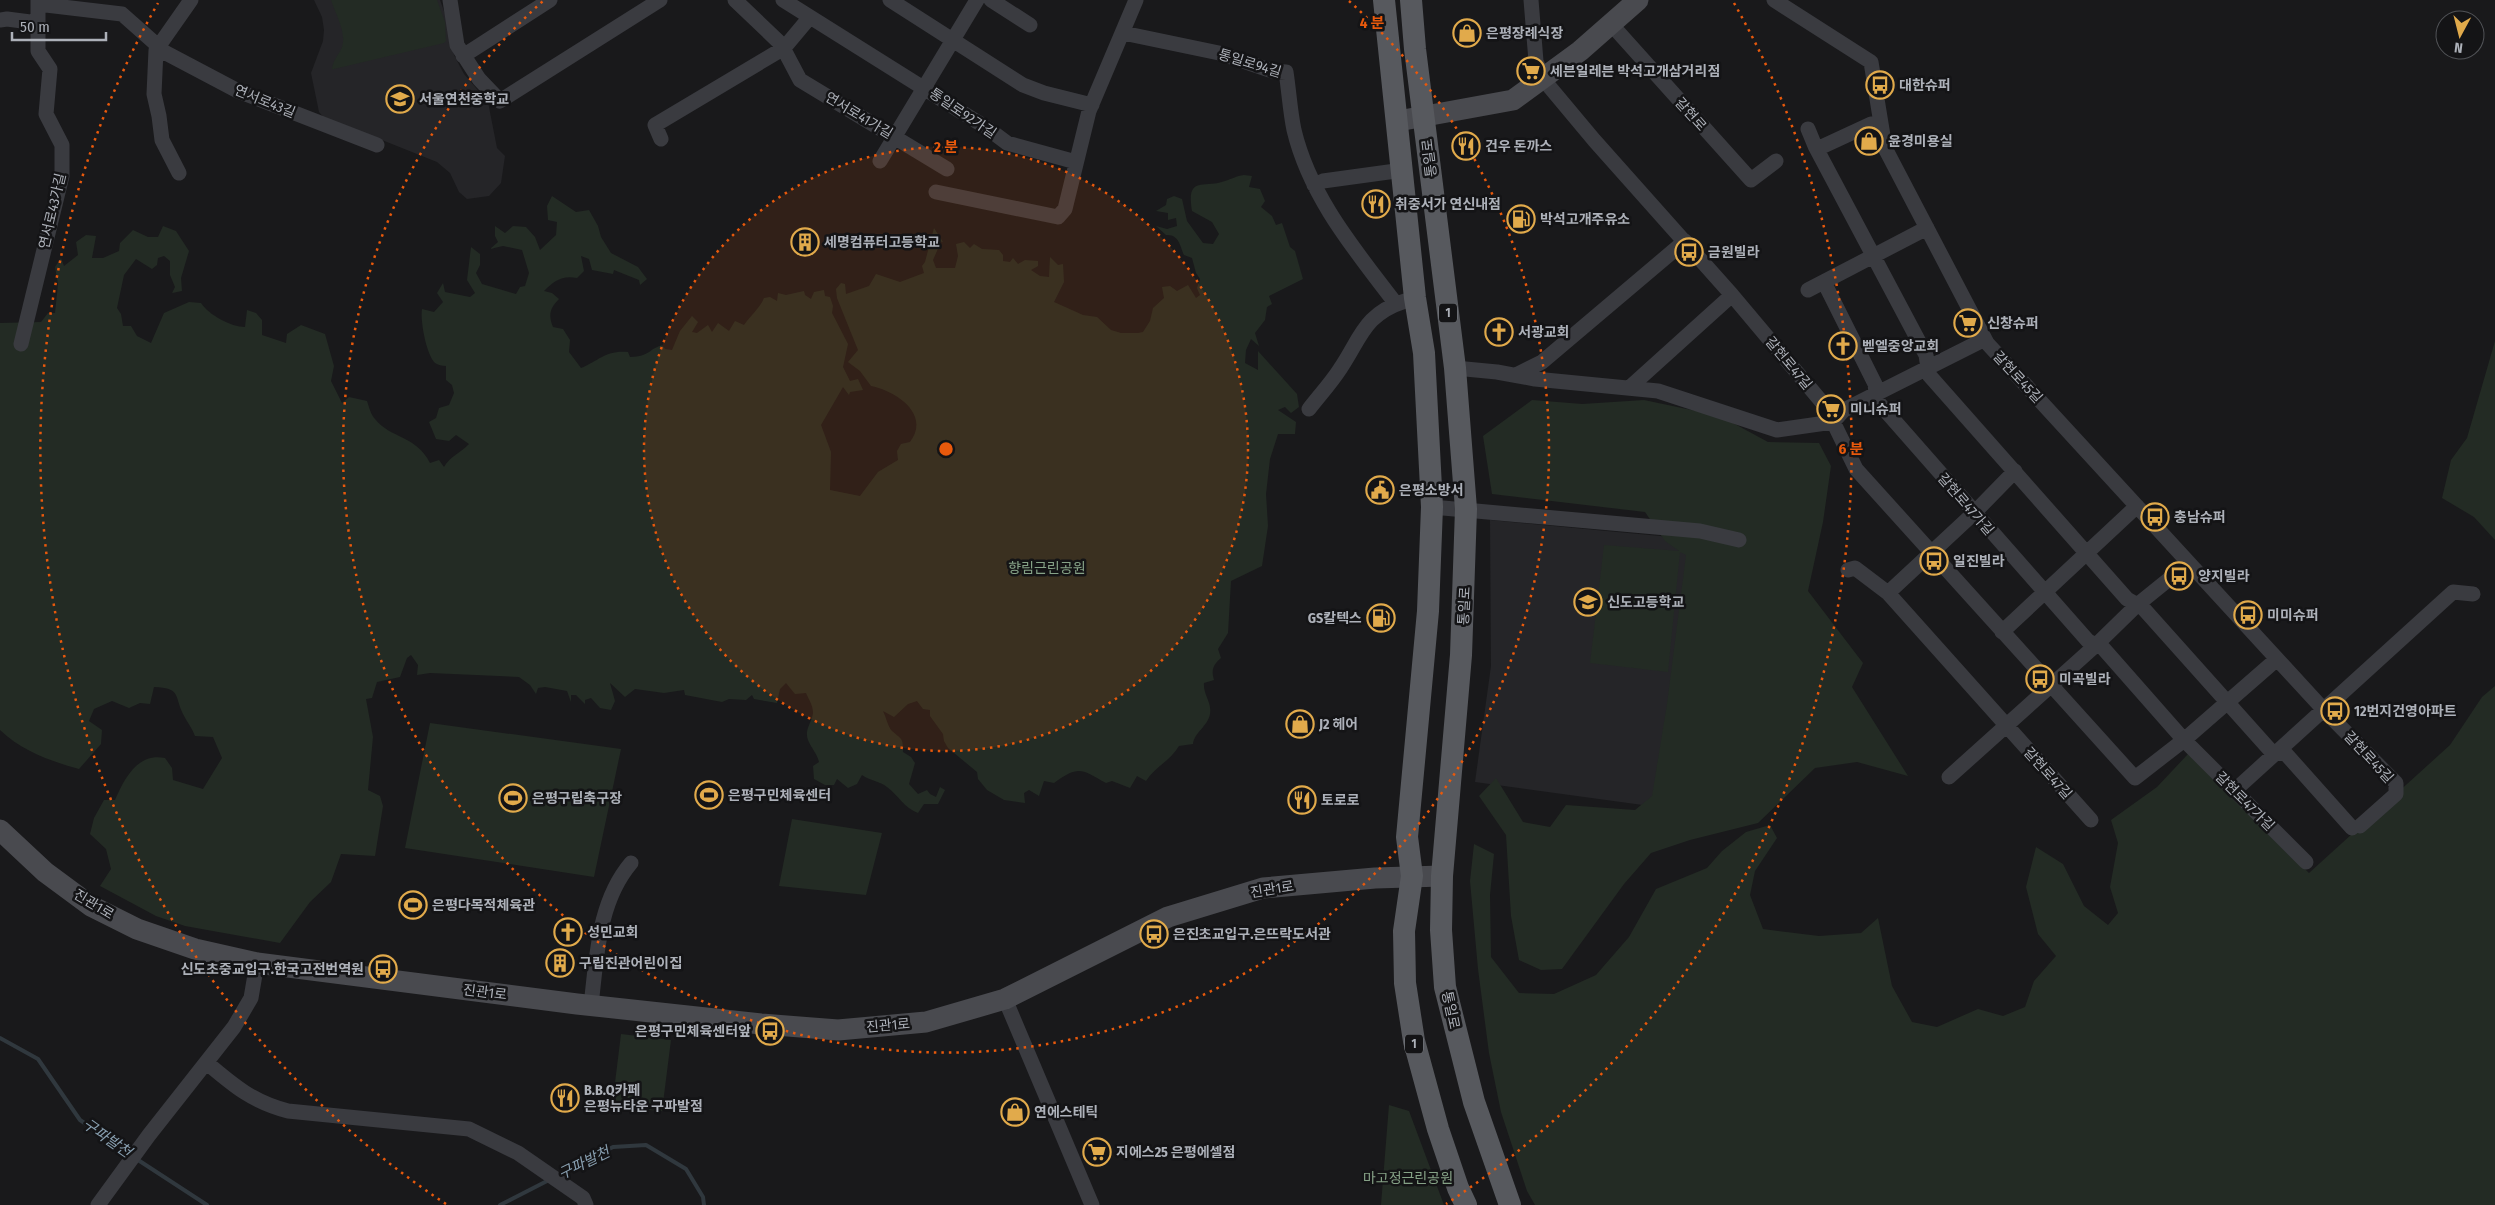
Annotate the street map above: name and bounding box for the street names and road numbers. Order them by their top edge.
street label: 통일로94길 [1216,46,1283,81]
street label: 연서로43길 [232,82,298,121]
street label: 통일로92가길 [926,85,999,142]
street label: 연서로41가길 [822,89,896,142]
street label: 갈현로 [1671,94,1710,134]
street label: 통일로 [1419,138,1440,178]
street label: 연서로43가길 [36,172,69,251]
road number: 1 [1439,304,1457,322]
street label: 갈현로47길 [1762,333,1816,393]
street label: 갈현로45길 [1989,348,2046,407]
street label: 갈현로47가길 [1934,470,1997,539]
street label: 통일로 [1455,586,1474,626]
street label: 갈현로45길 [2340,728,2397,787]
street label: 갈현로47길 [2020,744,2075,803]
street label: 갈현로47가길 [2212,768,2278,834]
street label: 진관1로 [1249,878,1295,901]
street label: 진관1로 [70,886,117,923]
street label: 진관1로 [462,981,508,1004]
street label: 통일로 [1438,989,1463,1031]
street label: 진관1로 [865,1015,911,1036]
road number: 1 [1405,1034,1423,1054]

